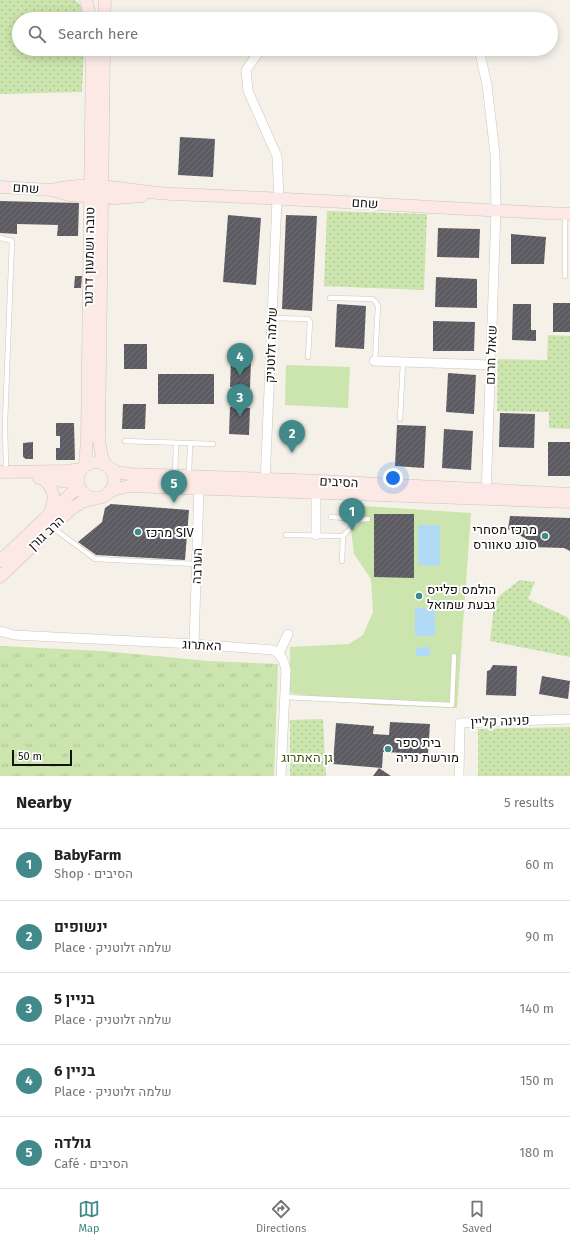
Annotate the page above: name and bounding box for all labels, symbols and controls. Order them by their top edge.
search box [12,12,558,56]
icon: search [26,23,48,45]
text: Search here [58,25,138,43]
street label: שחם [12,180,40,196]
street label: שחם [351,195,379,211]
street label: טובה ושמעון דרנגר [81,207,97,307]
street label: שלמה זלוטניק [262,307,280,383]
street label: שאול חרנם [482,325,500,385]
pin: 4 [227,343,253,376]
pin: 3 [227,384,253,417]
pin: 2 [279,420,305,453]
your location [383,468,403,488]
pin: 5 [161,470,187,503]
street label: הסיבים [319,473,359,491]
pin: 1 [339,498,365,531]
street label: הרב גורן [25,513,67,553]
place label: מרכז מסחרי סונג טאוורס [473,522,537,552]
place label: מרכז SIV [146,525,195,540]
marker: מרכז SIV [133,527,143,537]
marker: מרכז מסחרי סונג טאוורס [540,531,550,541]
street label: הערבה [189,548,205,584]
place label: הולמס פלייס גבעת שמואל [427,582,496,612]
marker: הולמס פלייס גבעת שמואל [414,591,424,601]
street label: האתרוג [182,636,222,654]
street label: פנינה קליין [470,712,530,730]
place label: בית ספר מורשת נריה [396,735,459,765]
marker: בית ספר מורשת נריה [383,744,393,754]
scale bar [12,748,72,767]
text: 50 m [18,750,42,763]
park label: גן האתרוג [281,750,333,765]
text: Nearby [16,792,71,813]
text: 5 results [504,795,554,810]
text: BabyFarm [54,846,121,864]
text: 1 [26,857,32,872]
text: 60 m [525,857,554,872]
text: Shop · הסיבים [54,866,133,881]
text: ינשופים [54,918,108,936]
text: 2 [26,929,32,944]
text: 90 m [525,929,554,944]
text: Place · שלמה זלוטניק [54,940,171,955]
text: בניין 5 [54,990,95,1008]
text: 3 [26,1001,32,1016]
text: 140 m [520,1001,554,1016]
text: Place · שלמה זלוטניק [54,1012,171,1027]
text: בניין 6 [54,1062,95,1080]
text: 4 [25,1073,33,1088]
text: 150 m [520,1073,554,1088]
text: Place · שלמה זלוטניק [54,1084,171,1099]
text: גולדה [54,1134,91,1152]
text: 5 [26,1145,32,1160]
text: 180 m [519,1145,554,1160]
text: Café · הסיבים [54,1156,128,1171]
tab: Map [78,1198,100,1235]
tab: Directions [256,1198,306,1235]
tab: Saved [462,1198,492,1235]

